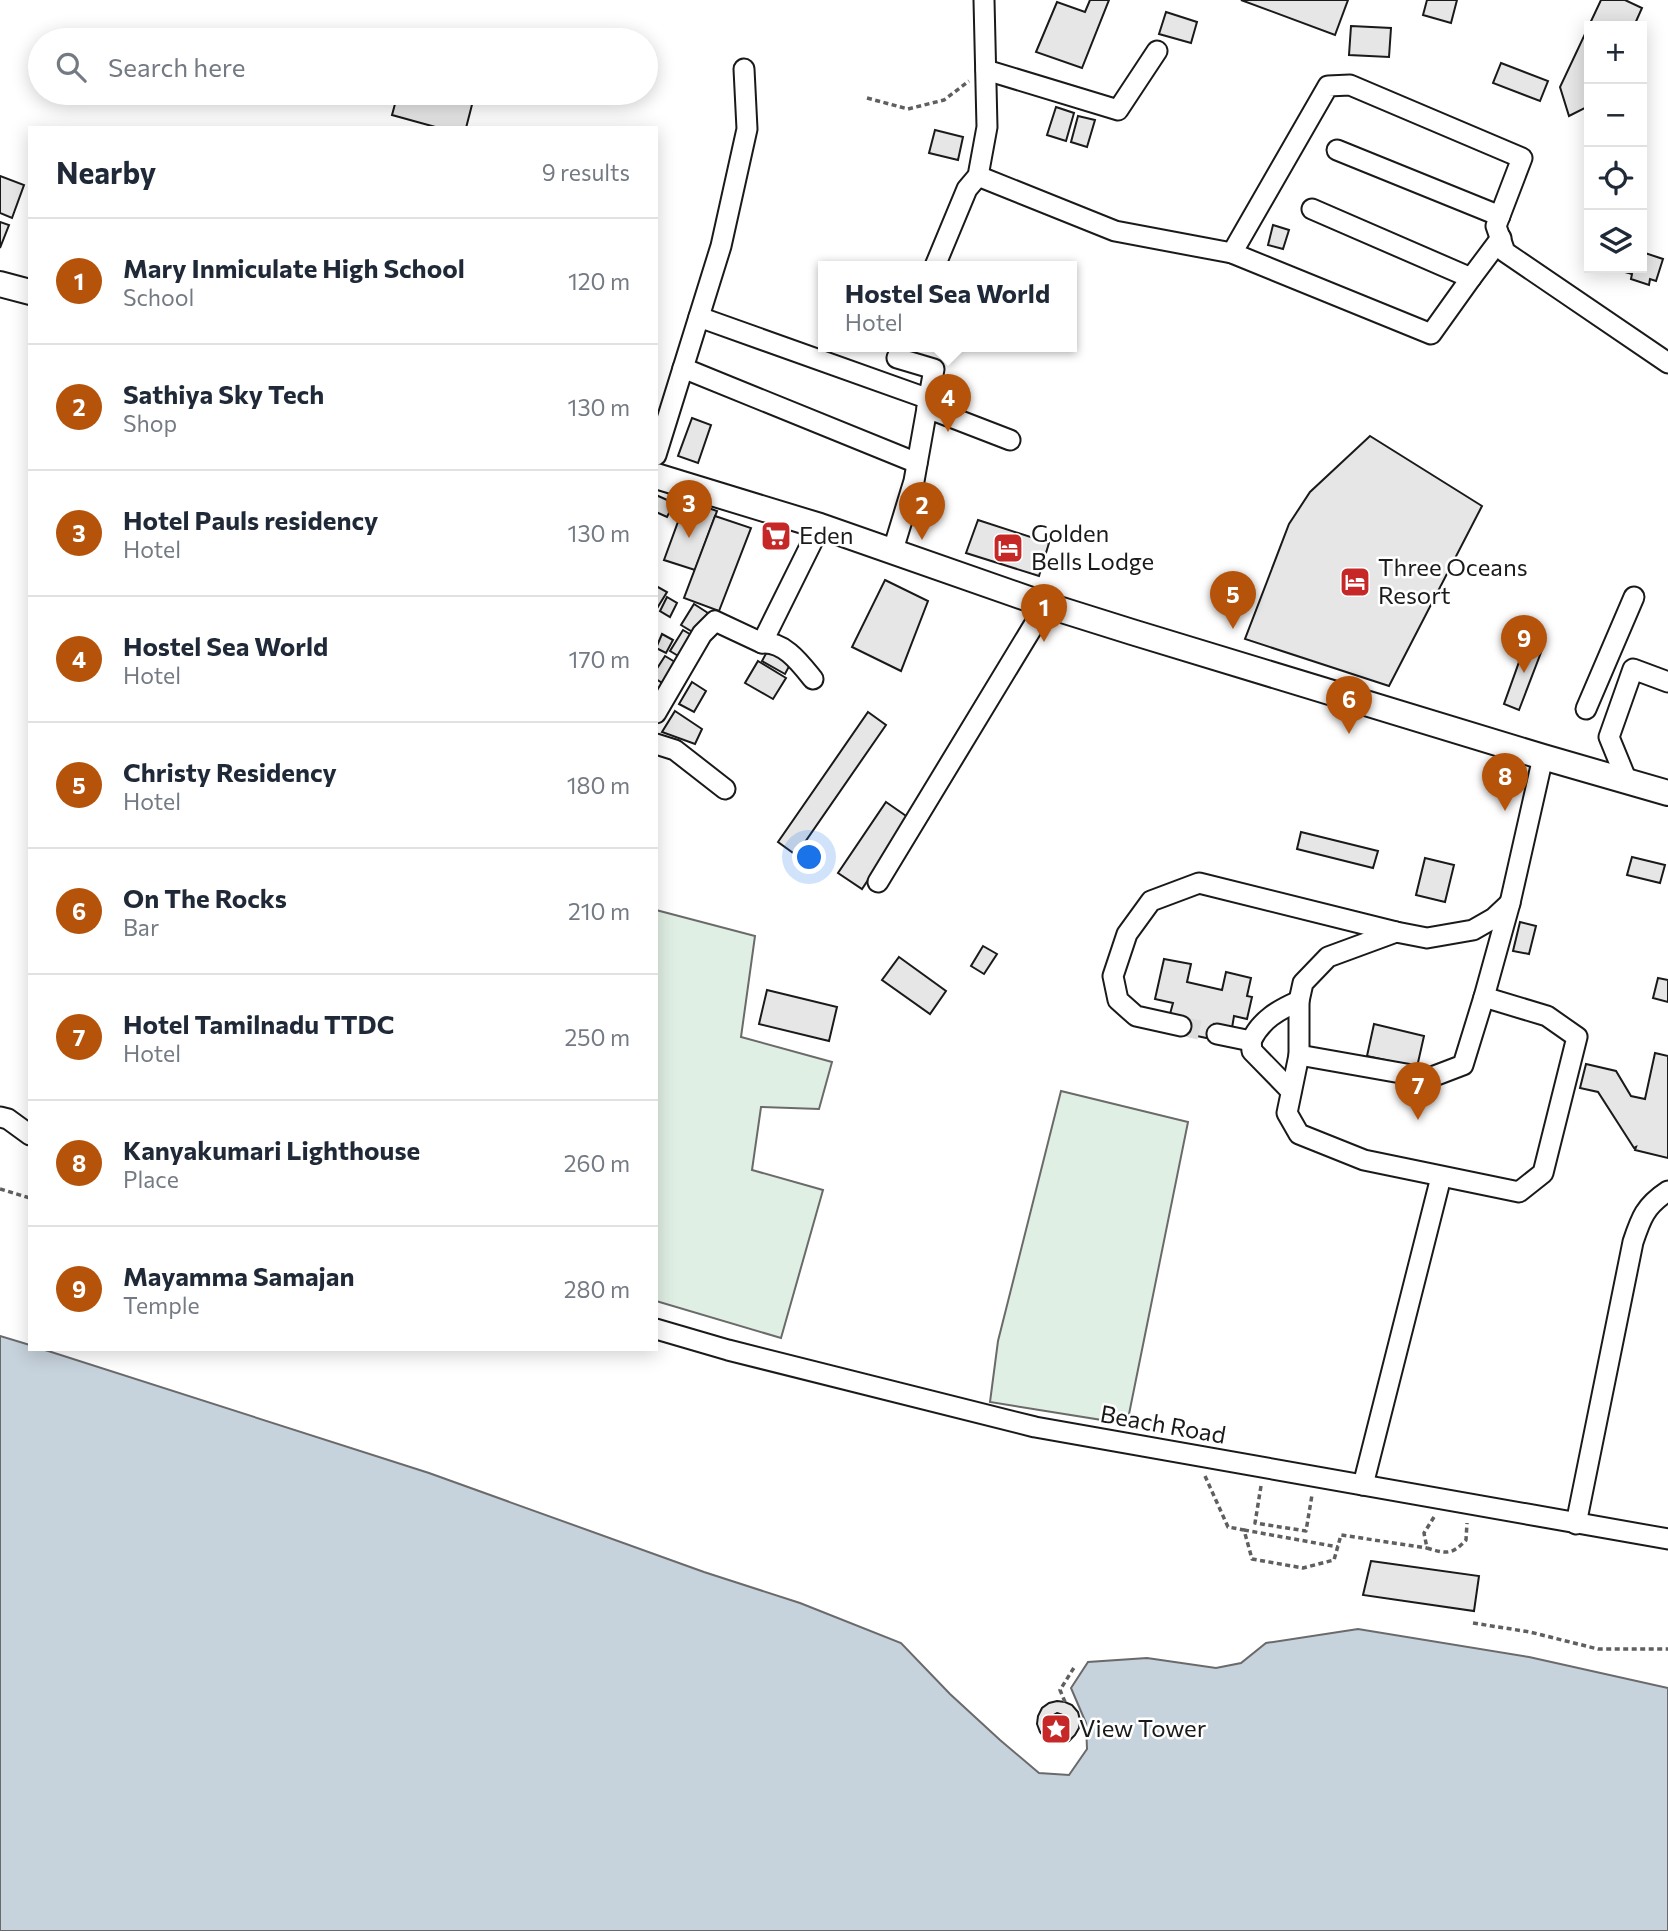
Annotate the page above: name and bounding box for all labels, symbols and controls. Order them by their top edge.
map controls [1584,21,1647,273]
button: + [1584,21,1647,84]
search box [28,28,658,105]
icon: search [52,48,90,86]
text: Search here [108,51,246,82]
button: − [1584,84,1647,147]
button: locate [1584,147,1647,210]
text: Nearby [56,153,156,190]
text: 9 results [542,158,630,186]
button: layers [1584,210,1647,273]
text: Mary Inmiculate High School [123,252,465,283]
popup [818,261,1077,352]
text: 1 [74,267,84,295]
text: 120 m [568,267,630,295]
text: Hostel Sea World [845,277,1050,308]
text: School [123,283,194,311]
text: Hotel [845,308,903,336]
pin: 4 [925,374,971,432]
text: Sathiya Sky Tech [123,378,324,409]
text: 2 [72,393,86,421]
text: 130 m [568,393,630,421]
text: Shop [123,409,177,437]
pin: 3 [666,480,712,538]
pin: 2 [899,482,945,540]
text: Hotel Pauls residency [123,504,378,535]
place label: Golden Bells Lodge [1031,518,1154,575]
text: 3 [72,519,86,547]
text: 130 m [568,519,630,547]
supermarket icon: Eden [759,519,793,553]
place label: Eden [799,520,854,549]
hotel icon: Golden Bells Lodge [991,531,1025,565]
text: Hotel [123,535,181,563]
place label: Three Oceans Resort [1378,552,1528,609]
hotel icon: Three Oceans Resort [1338,565,1372,599]
pin: 5 [1210,571,1256,629]
pin: 1 [1021,584,1067,642]
pin: 9 [1501,615,1547,673]
text: Hostel Sea World [123,630,328,661]
text: 4 [72,645,86,673]
text: 170 m [569,645,630,673]
text: Hotel [123,661,181,689]
pin: 6 [1326,676,1372,734]
pin: 8 [1482,753,1528,811]
text: Christy Residency [123,756,337,787]
text: 5 [72,771,86,799]
text: 180 m [567,771,630,799]
text: Hotel [123,787,181,815]
your location [792,840,826,874]
text: On The Rocks [123,882,287,913]
text: 6 [72,897,86,925]
text: 210 m [568,897,630,925]
text: Bar [123,913,159,941]
text: Hotel Tamilnadu TTDC [123,1008,394,1039]
text: 7 [73,1023,85,1051]
text: 250 m [565,1023,630,1051]
text: Hotel [123,1039,181,1067]
pin: 7 [1395,1062,1441,1120]
text: Kanyakumari Lighthouse [123,1134,420,1165]
text: 8 [72,1149,86,1177]
text: 260 m [564,1149,630,1177]
text: Place [123,1165,179,1193]
text: Mayamma Samajan [123,1260,355,1291]
text: 9 [72,1275,86,1303]
text: 280 m [564,1275,630,1303]
text: Temple [123,1291,200,1319]
street label: Beach Road [1098,1398,1228,1449]
place icon: View Tower [1039,1712,1073,1746]
place label: View Tower [1079,1713,1207,1742]

